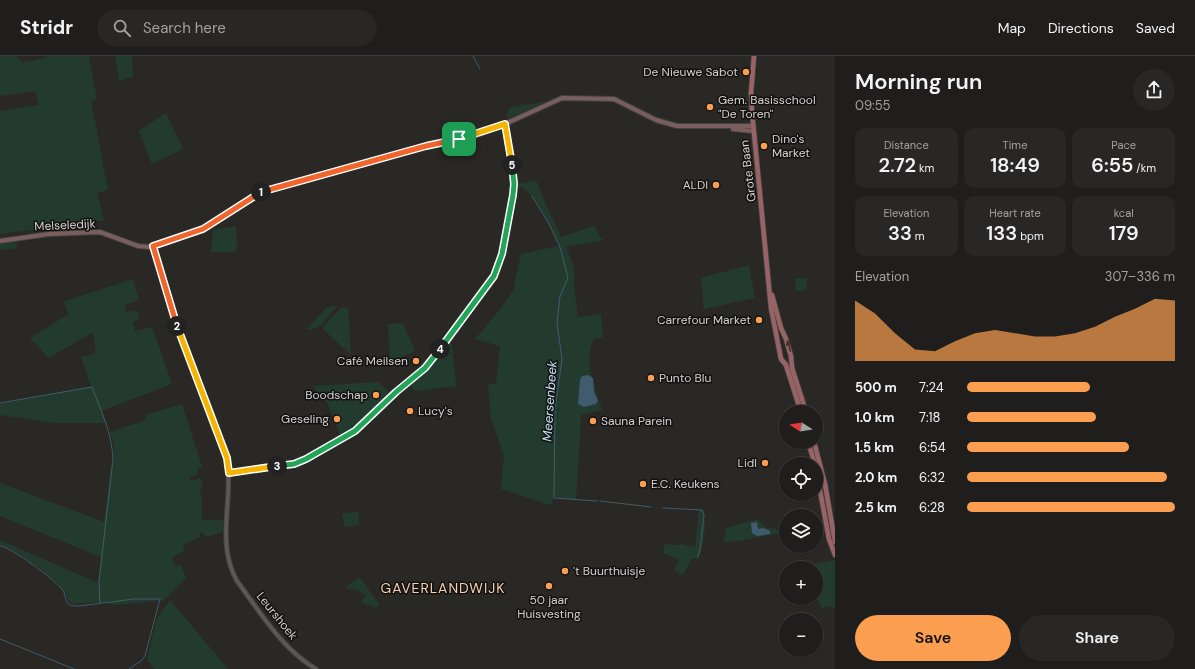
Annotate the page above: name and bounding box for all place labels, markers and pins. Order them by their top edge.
place label: De Nieuwe Sabot [643,64,738,80]
marker: De Nieuwe Sabot [741,67,751,77]
place label: Gem. Basisschool "De Toren" [718,92,816,122]
marker: Gem. Basisschool "De Toren" [705,102,715,112]
pin [442,122,476,156]
place label: Dino's Market [772,131,810,161]
marker: Dino's Market [759,141,769,151]
pin: 5 [502,155,522,175]
place label: ALDI [683,177,708,193]
marker: ALDI [711,180,721,190]
pin: 1 [251,182,271,202]
place label: Carrefour Market [657,312,751,328]
marker: Carrefour Market [754,315,764,325]
pin: 2 [167,316,187,336]
pin: 4 [430,339,450,359]
place label: Café Meilsen [337,353,408,369]
marker: Café Meilsen [411,356,421,366]
place label: Punto Blu [659,370,711,386]
marker: Punto Blu [646,373,656,383]
place label: Boodschap [305,387,368,403]
marker: Boodschap [371,390,381,400]
place label: Lucy's [418,403,453,419]
marker: Lucy's [405,406,415,416]
place label: Geseling [281,411,329,427]
place label: Sauna Parein [601,413,672,429]
marker: Geseling [332,414,342,424]
marker: Sauna Parein [588,416,598,426]
place label: Lidl [738,455,757,471]
pin: 3 [267,456,287,476]
marker: Lidl [760,458,770,468]
place label: E.C. Keukens [651,476,720,492]
marker: E.C. Keukens [638,479,648,489]
place label: 't Buurthuisje [573,563,646,579]
marker: 't Buurthuisje [560,566,570,576]
marker: 50 jaar Huisvesting [544,581,554,591]
place label: 50 jaar Huisvesting [517,592,581,622]

